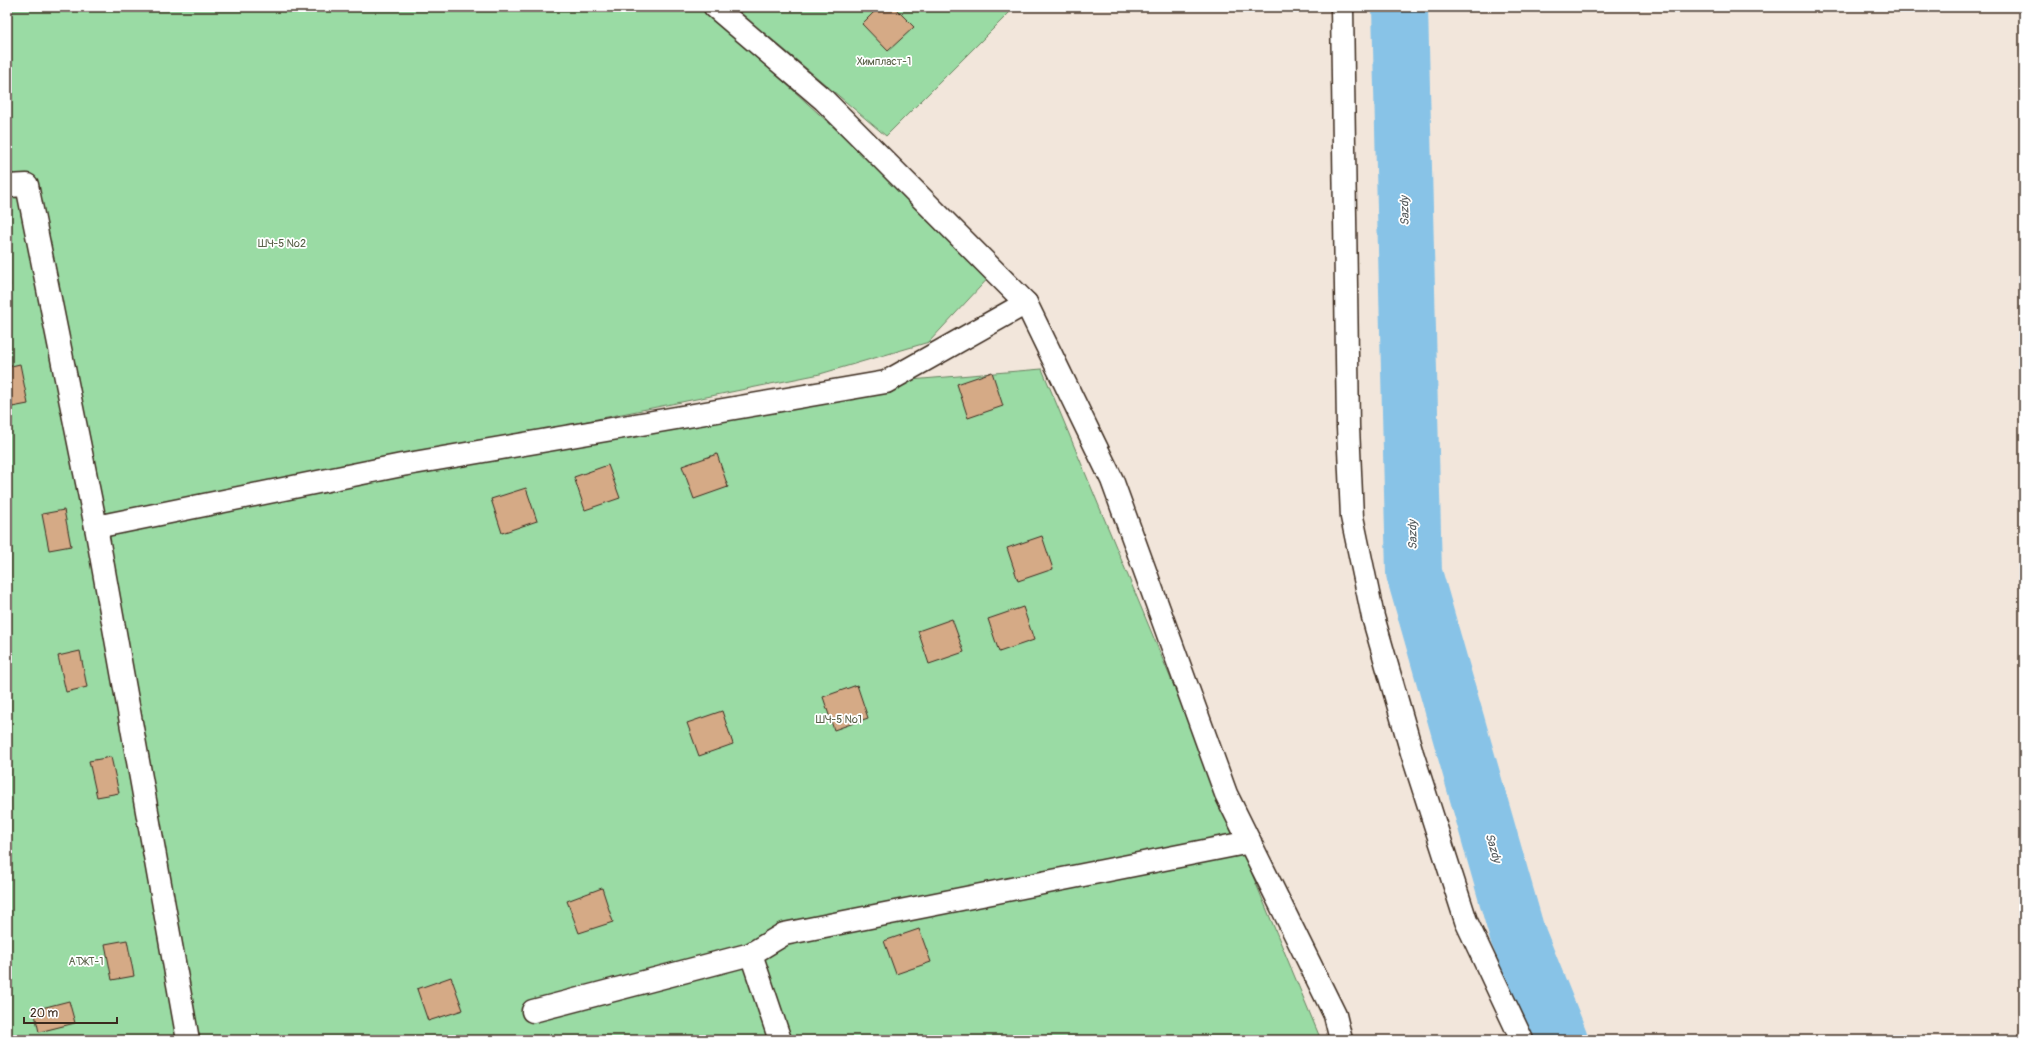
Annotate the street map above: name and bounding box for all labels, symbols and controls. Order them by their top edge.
park label: Химпласт-1 [857,55,911,68]
water label: Sazdy [1397,194,1413,226]
park label: ШЧ-5 №2 [258,237,306,250]
water label: Sazdy [1405,518,1421,550]
park label: ШЧ-5 №1 [816,713,862,726]
water label: Sazdy [1482,832,1505,866]
park label: АТЖТ-1 [69,955,103,968]
scale bar [24,999,117,1025]
text: 20 m [30,1006,59,1021]

